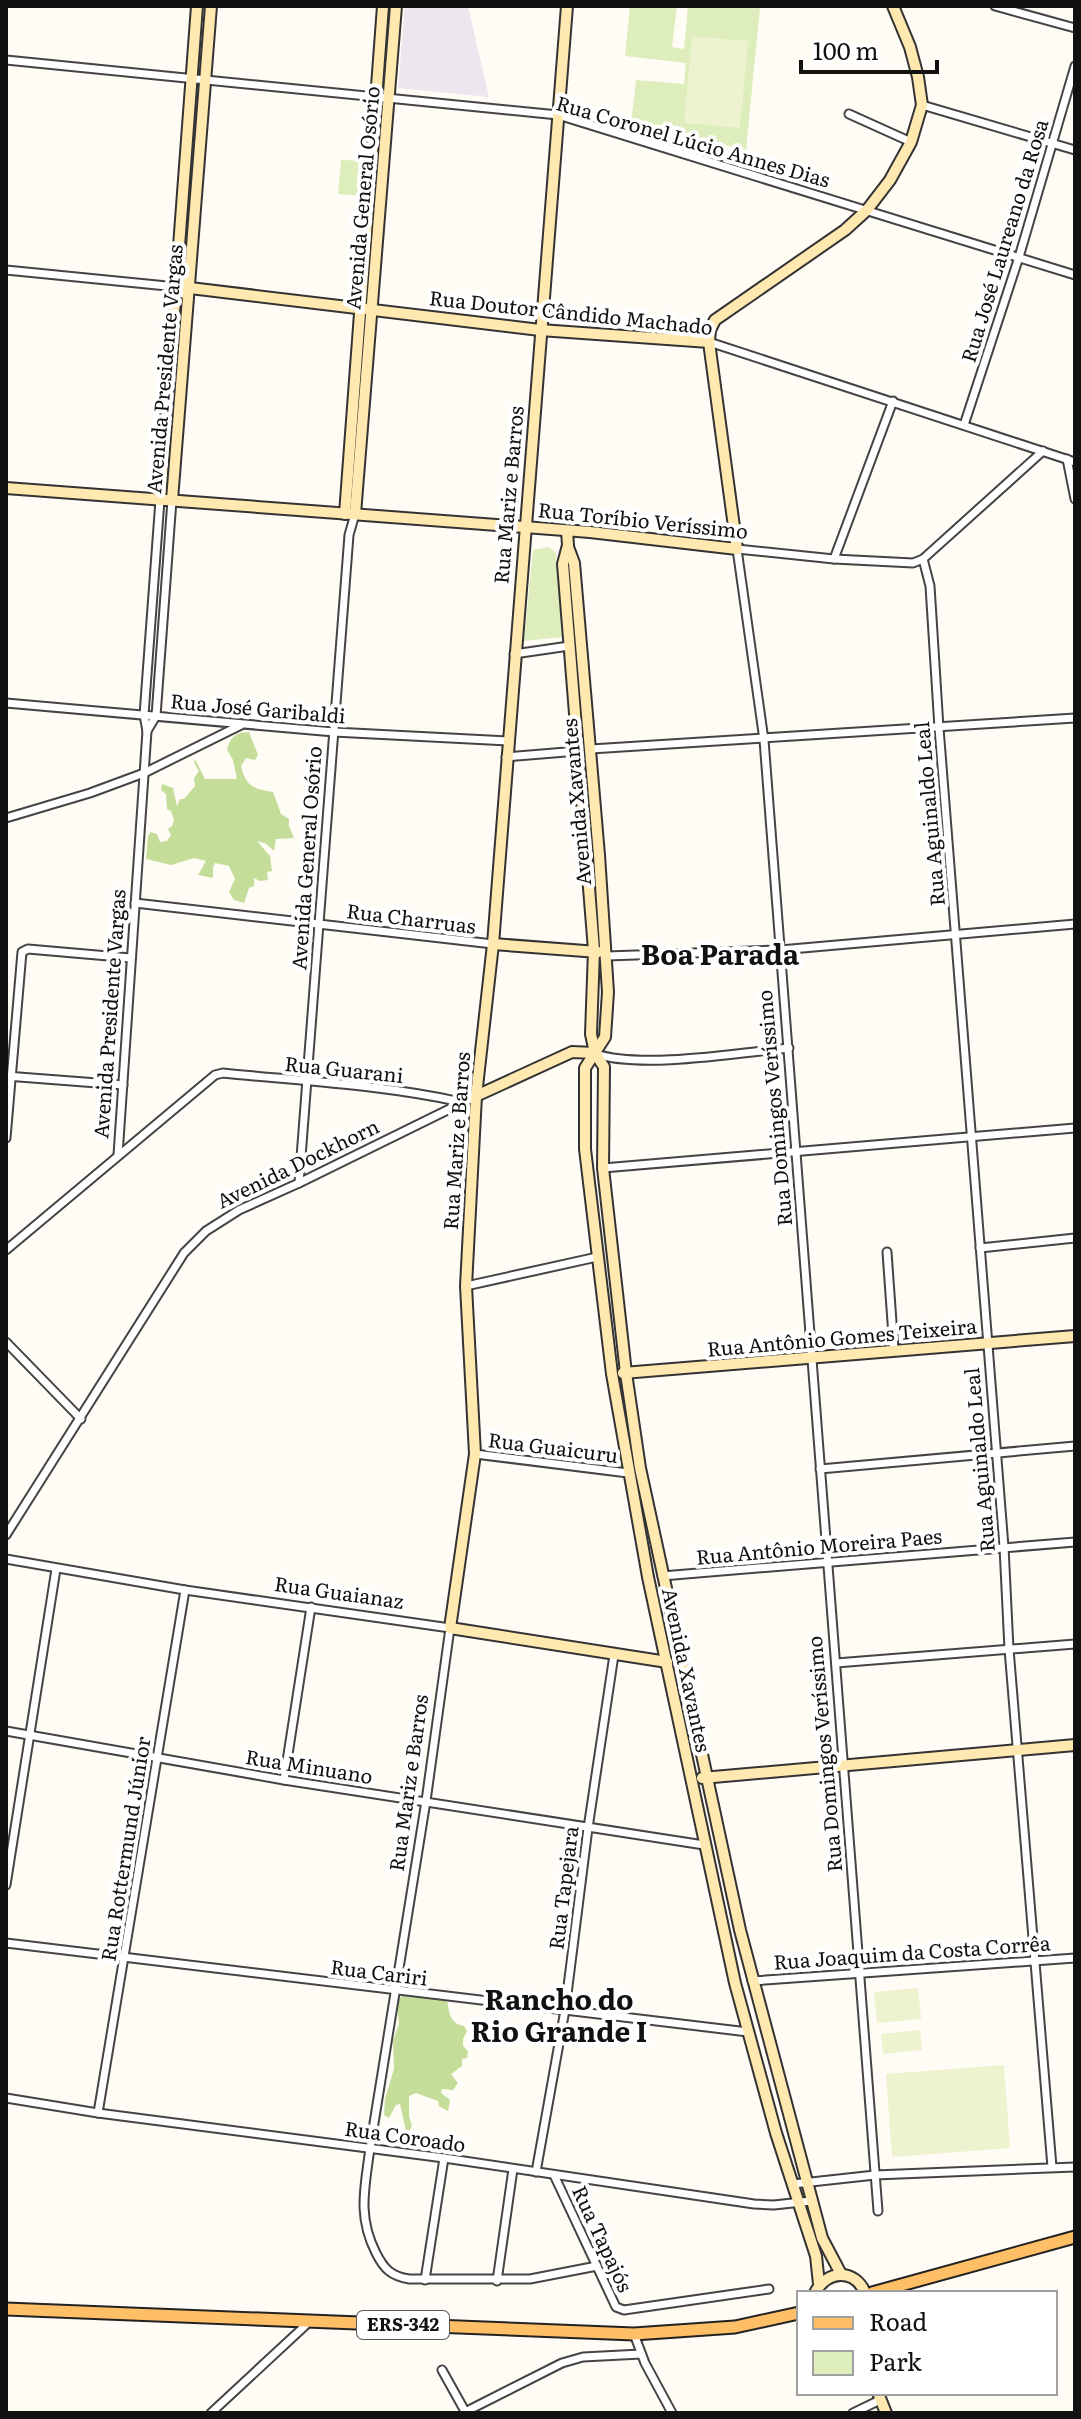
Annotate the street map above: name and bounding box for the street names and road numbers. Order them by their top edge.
street label: Avenida General Osório [336,85,386,311]
street label: Rua Coronel Lúcio Annes Dias [553,87,834,194]
street label: Rua José Laureano da Rosa [952,115,1055,366]
street label: Avenida Presidente Vargas [137,243,189,494]
street label: Rua Doutor Cândido Machado [428,281,714,341]
street label: Rua Mariz e Barros [484,405,530,585]
street label: Rua Toríbio Veríssimo [537,493,750,545]
street label: Rua José Garibaldi [169,684,347,730]
street label: Avenida Xavantes [553,718,597,887]
street label: Rua Aguinaldo Leal [905,720,951,908]
street label: Avenida General Osório [282,745,328,971]
street label: Avenida Presidente Vargas [84,888,132,1139]
street label: Rua Charruas [345,894,478,940]
street label: Rua Domingos Veríssimo [748,989,798,1228]
street label: Rua Guarani [283,1047,405,1089]
street label: Rua Mariz e Barros [434,1051,476,1231]
street label: Avenida Dockhorn [211,1110,384,1215]
street label: Rua Antônio Gomes Teixeira [706,1309,978,1363]
street label: Rua Aguinaldo Leal [955,1366,1001,1554]
street label: Rua Guaicuru [486,1423,620,1469]
street label: Rua Antônio Moreira Paes [695,1519,943,1571]
street label: Rua Guaianaz [273,1567,406,1615]
street label: Avenida Xavantes [656,1585,720,1755]
street label: Rua Domingos Veríssimo [798,1635,848,1874]
street label: Rua Mariz e Barros [380,1692,434,1873]
street label: Rua Rottermund Júnior [91,1734,157,1963]
street label: Rua Minuano [244,1740,375,1790]
street label: Rua Tapejara [540,1824,585,1951]
street label: Rua Joaquim da Costa Corrêa [772,1926,1052,1976]
street label: Rua Cariri [329,1950,430,1992]
street label: Rua Coroado [343,2112,468,2158]
street label: Rua Tapajós [566,2180,642,2296]
road number: ERS-342 [357,2311,449,2339]

